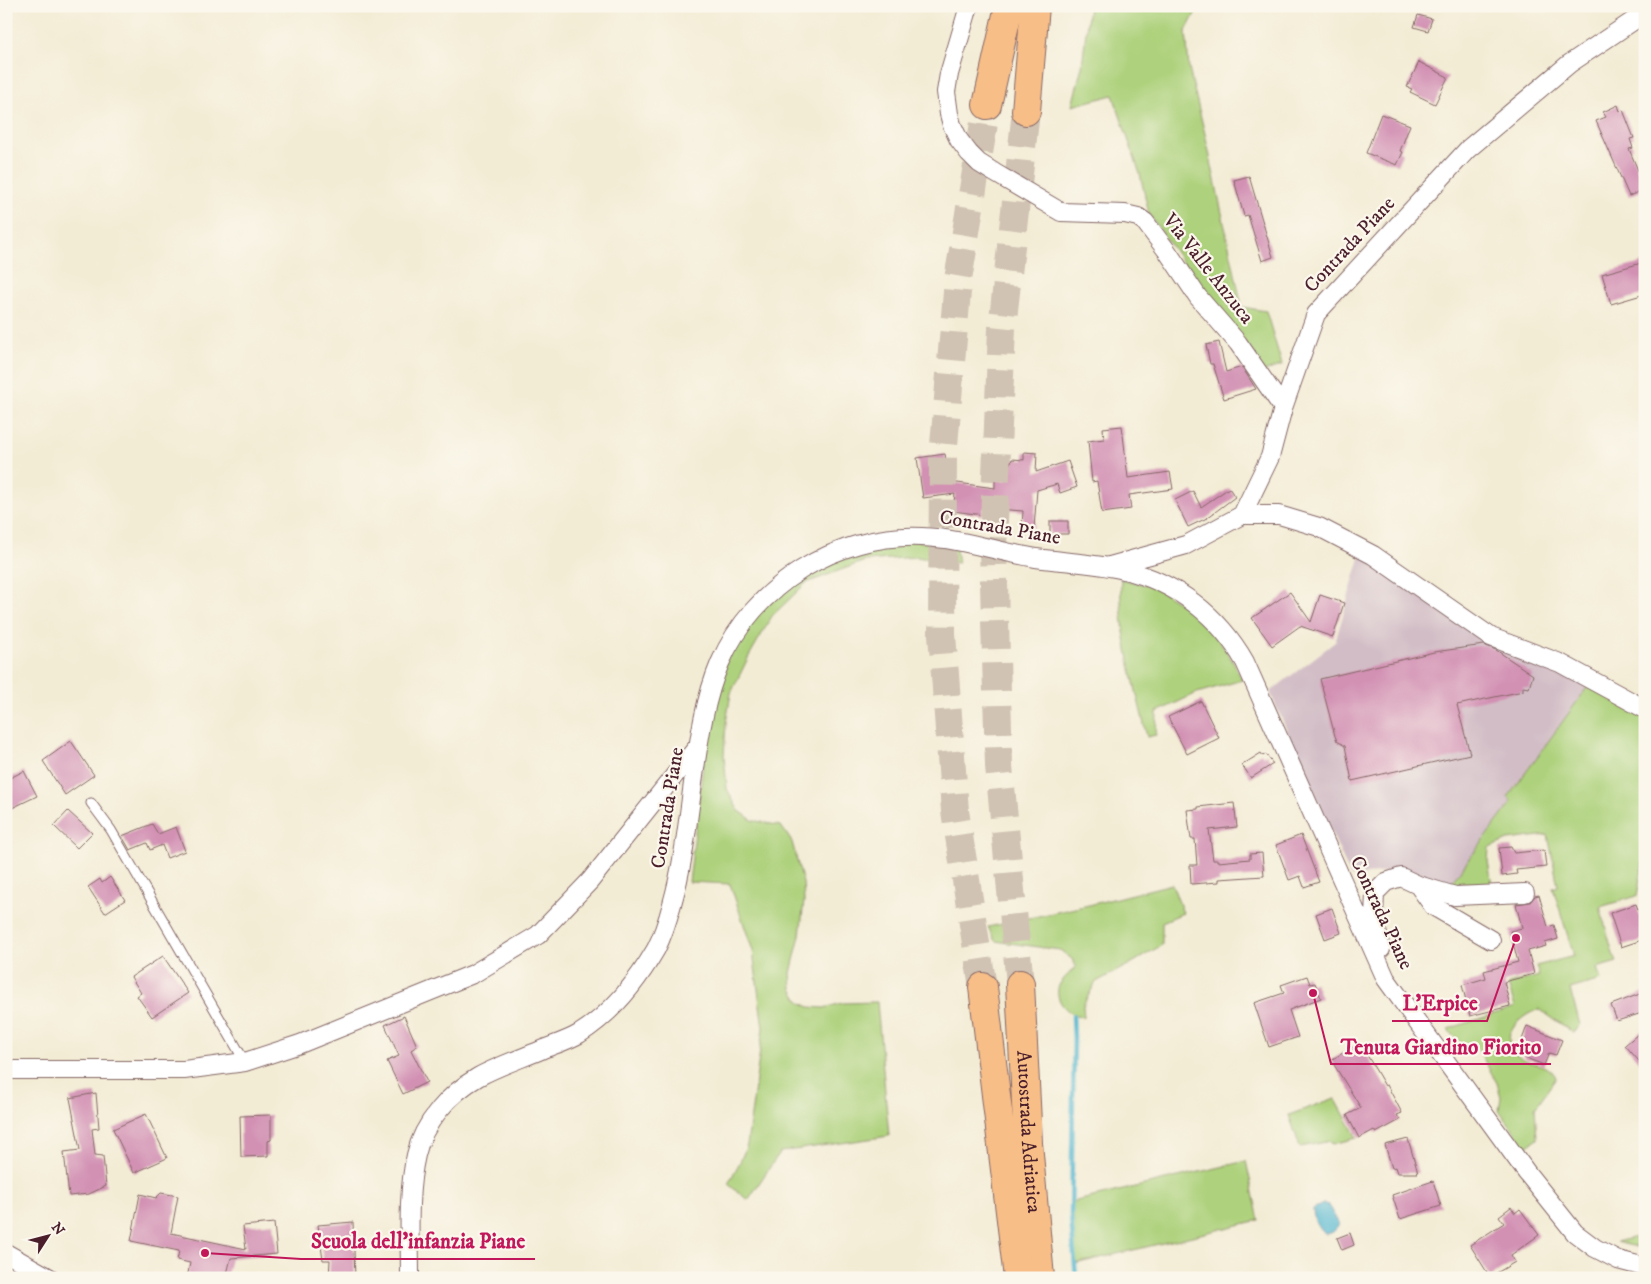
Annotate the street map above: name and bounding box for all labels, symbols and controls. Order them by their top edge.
street label: Contrada Piane [1299,192,1401,298]
street label: Via Valle Anzuca [1156,208,1259,330]
street label: Contrada Piane [938,505,1062,551]
street label: Contrada Piane [646,746,690,870]
street label: Contrada Piane [1344,852,1418,974]
callout: L'Erpice [1392,985,1487,1021]
text: L'Erpice [1402,991,1478,1017]
callout: Tenuta Giardino Fiorito [1331,1028,1551,1064]
text: Tenuta Giardino Fiorito [1340,1035,1541,1061]
street label: Autostrada Adriatica [1011,1050,1047,1215]
north arrow [22,1212,72,1262]
text: N [47,1219,69,1239]
callout: Scuola dell'infanzia Piane [301,1223,535,1259]
text: Scuola dell'infanzia Piane [311,1229,525,1255]

